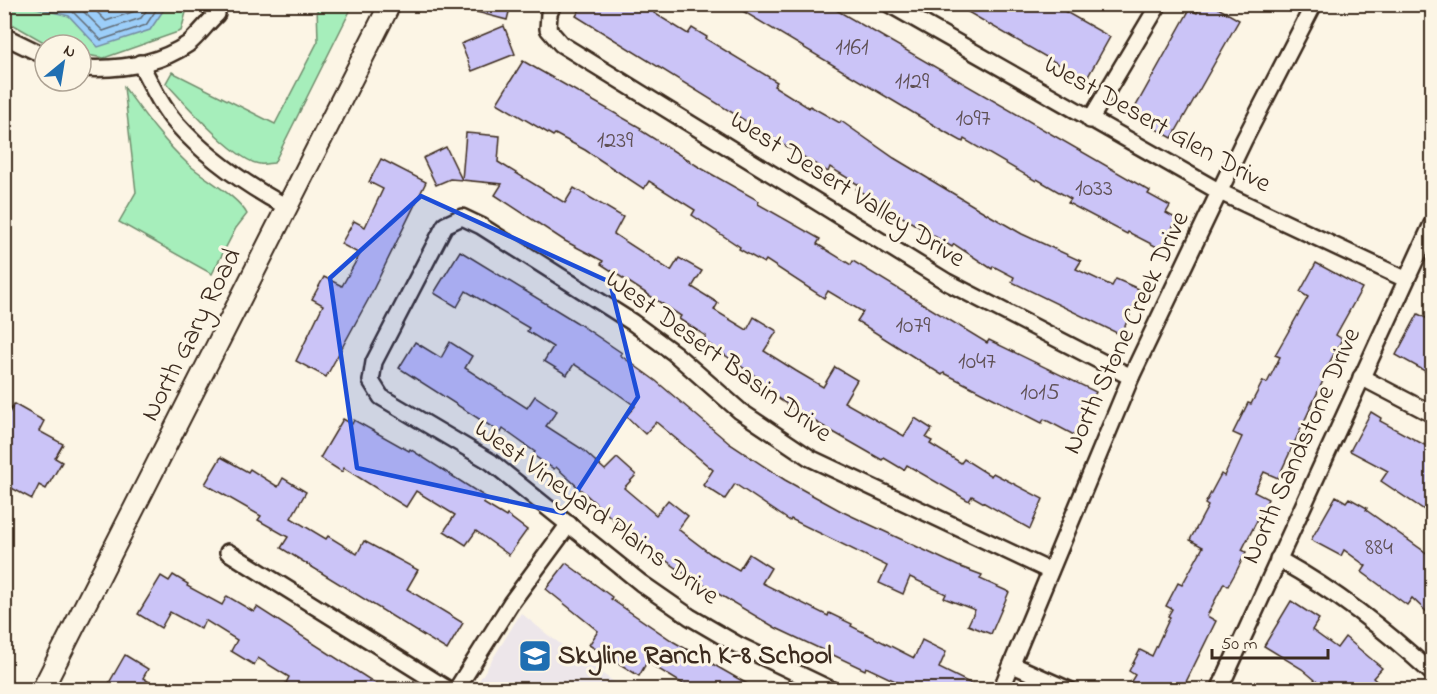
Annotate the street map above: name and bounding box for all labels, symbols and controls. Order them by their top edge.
house number: 1161 [835,31,869,66]
north arrow [33,33,93,93]
text: N [59,39,80,65]
street label: West Desert Glen Drive [1036,46,1279,204]
house number: 1129 [895,65,930,100]
street label: West Desert Valley Drive [722,102,973,279]
house number: 1097 [955,102,991,137]
house number: 1239 [597,124,634,159]
house number: 1033 [1075,172,1113,207]
street label: North Stone Creek Drive [1053,204,1201,461]
street label: North Gary Road [132,242,252,428]
street label: West Desert Basin Drive [596,261,840,453]
house number: 1079 [895,309,931,344]
street label: North Sandstone Drive [1232,321,1372,570]
house number: 1047 [958,345,996,380]
house number: 1015 [1020,376,1060,411]
street label: West Vineyard Plains Drive [465,411,727,616]
house number: 884 [1365,531,1393,566]
scale bar [1212,622,1328,660]
text: 50 m [1221,632,1258,658]
place label: Skyline Ranch K-8 School [558,637,832,676]
school or university icon: Skyline Ranch K-8 School [517,638,553,674]

